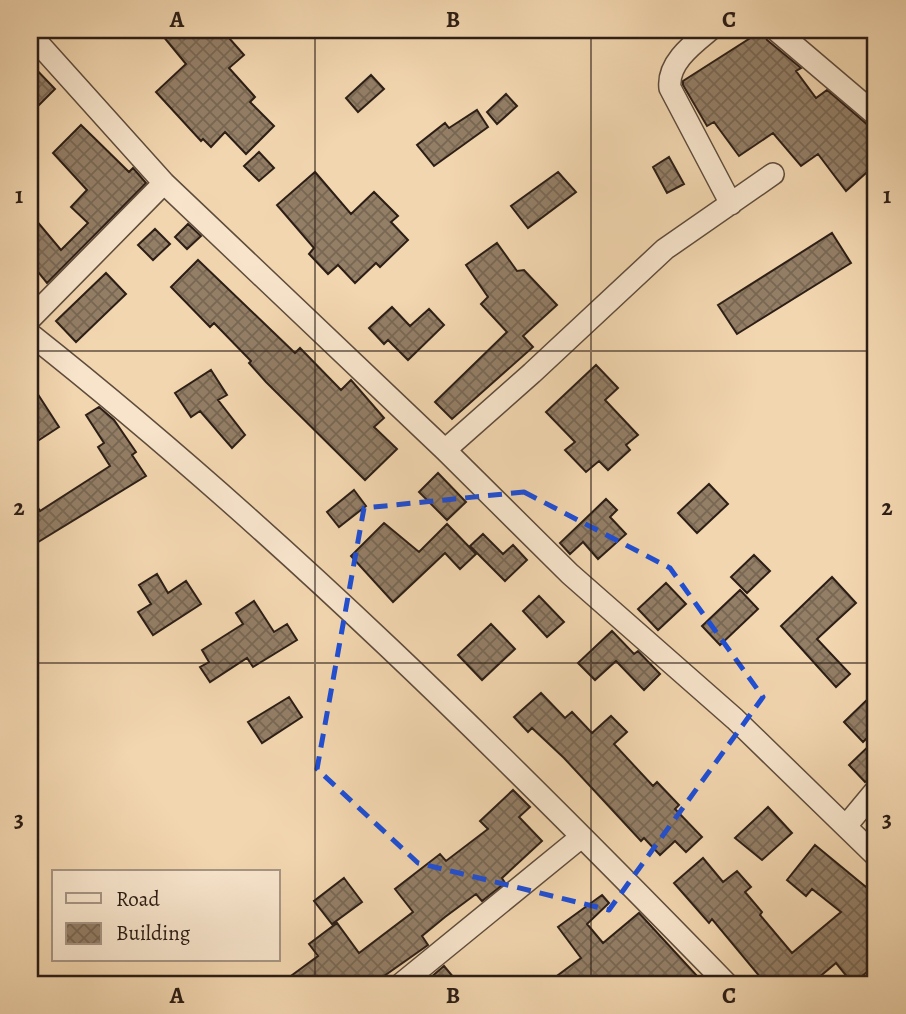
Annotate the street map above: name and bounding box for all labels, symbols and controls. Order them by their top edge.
text: A [169,4,185,35]
text: B [446,4,460,35]
text: C [722,4,736,35]
text: 1 [15,180,23,211]
text: 1 [883,180,891,211]
text: 2 [13,492,25,523]
text: 2 [881,492,893,523]
text: 3 [14,804,24,835]
text: 3 [882,804,892,835]
legend [52,870,280,962]
text: Road [116,885,160,913]
text: Building [116,919,191,947]
text: A [169,980,185,1011]
text: B [446,980,460,1011]
text: C [722,980,736,1011]

